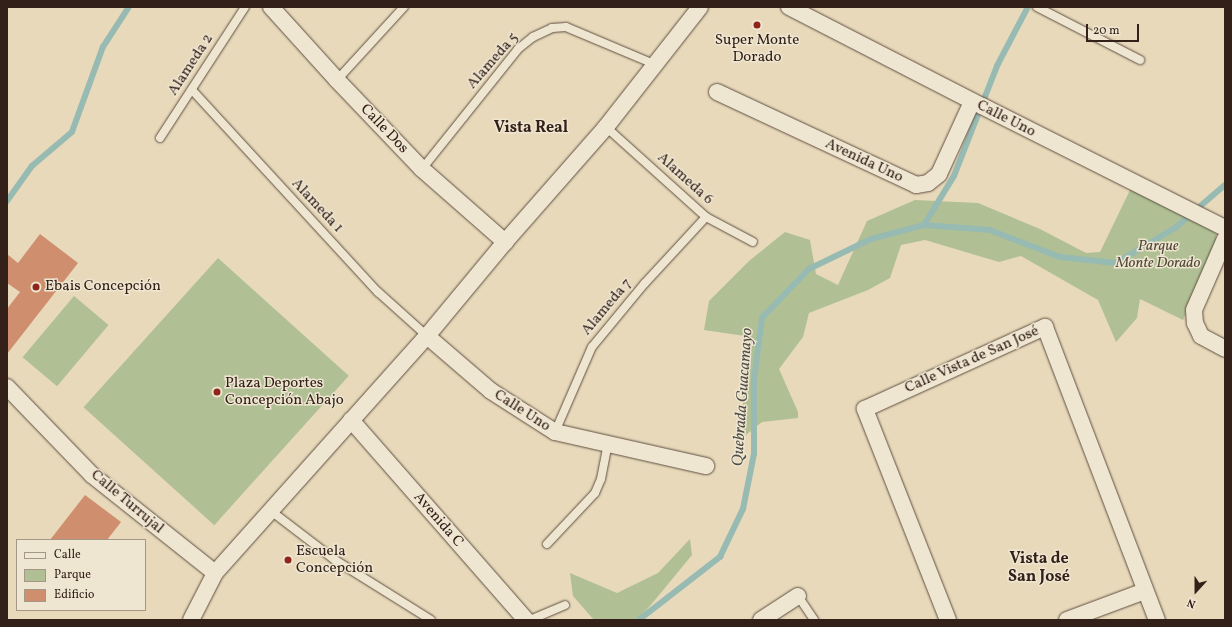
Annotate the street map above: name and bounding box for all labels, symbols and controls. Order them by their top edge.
scale bar [1088,16,1141,42]
marker: Super Monte Dorado [752,20,762,30]
text: 20 m [1093,23,1120,39]
street label: Alameda 5 [464,29,522,93]
street label: Alameda 2 [164,31,218,99]
place label: Super Monte Dorado [715,31,799,66]
street label: Calle Uno [974,97,1038,141]
street label: Calle Dos [356,101,412,157]
district label: Vista Real [494,118,568,138]
street label: Avenida Uno [822,135,906,187]
street label: Alameda 6 [653,149,717,209]
street label: Alameda 1 [287,175,347,237]
park label: Parque Monte Dorado [1116,237,1200,272]
street label: Alameda 7 [578,275,636,339]
place label: Ebais Concepción [45,278,161,296]
marker: Ebais Concepción [30,281,42,293]
street label: Calle Vista de San José [902,322,1042,398]
water label: Quebrada Guacamayo [729,327,757,467]
place label: Plaza Deportes Concepción Abajo [225,374,344,409]
street label: Calle Uno [491,386,553,436]
marker: Plaza Deportes Concepción Abajo [212,387,222,397]
street label: Calle Turrujal [87,466,167,538]
street label: Avenida C [409,489,467,551]
legend [16,539,146,611]
place label: Escuela Concepción [296,542,373,577]
text: Calle [54,547,81,563]
district label: Vista de San José [1008,549,1070,587]
marker: Escuela Concepción [283,555,293,565]
text: Parque [54,567,91,583]
north arrow [1176,571,1216,611]
text: Edificio [54,587,94,603]
text: N [1185,594,1198,611]

